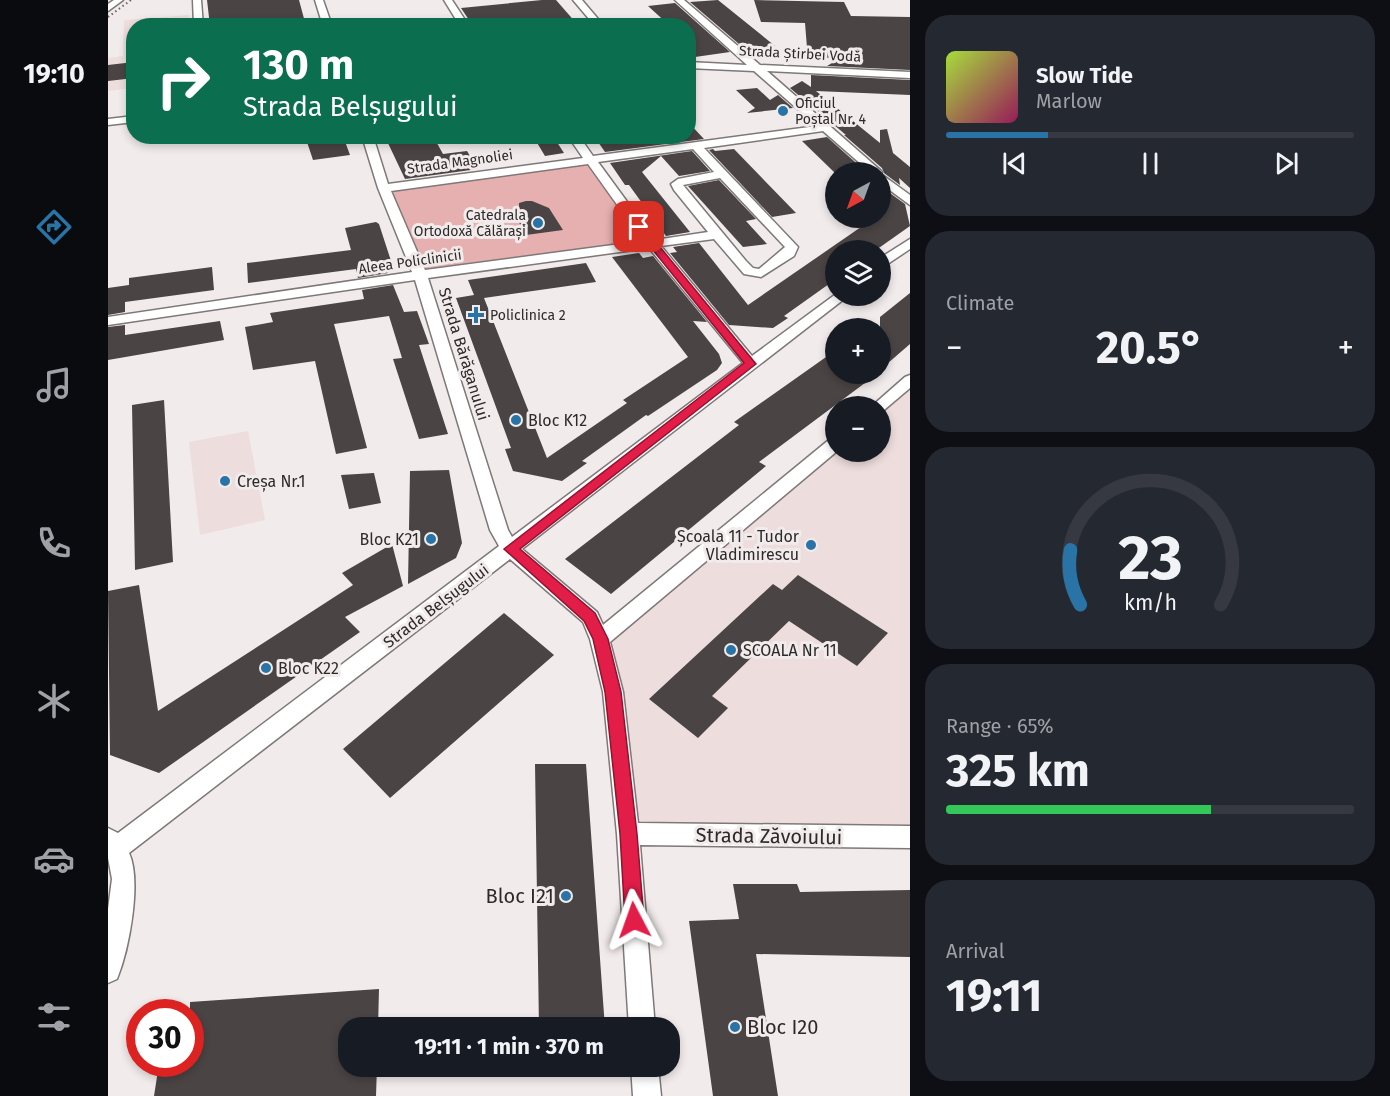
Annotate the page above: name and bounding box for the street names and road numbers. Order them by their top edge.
street label: Strada Știrbei Vodă [739,42,861,67]
street label: Strada Magnoliei [406,146,514,178]
street label: Aleea Policlinicii [357,246,463,278]
street label: Strada Bărăganului [435,285,493,423]
street label: Strada Belșugului [379,560,493,653]
street label: Strada Zăvoiului [695,823,843,849]

